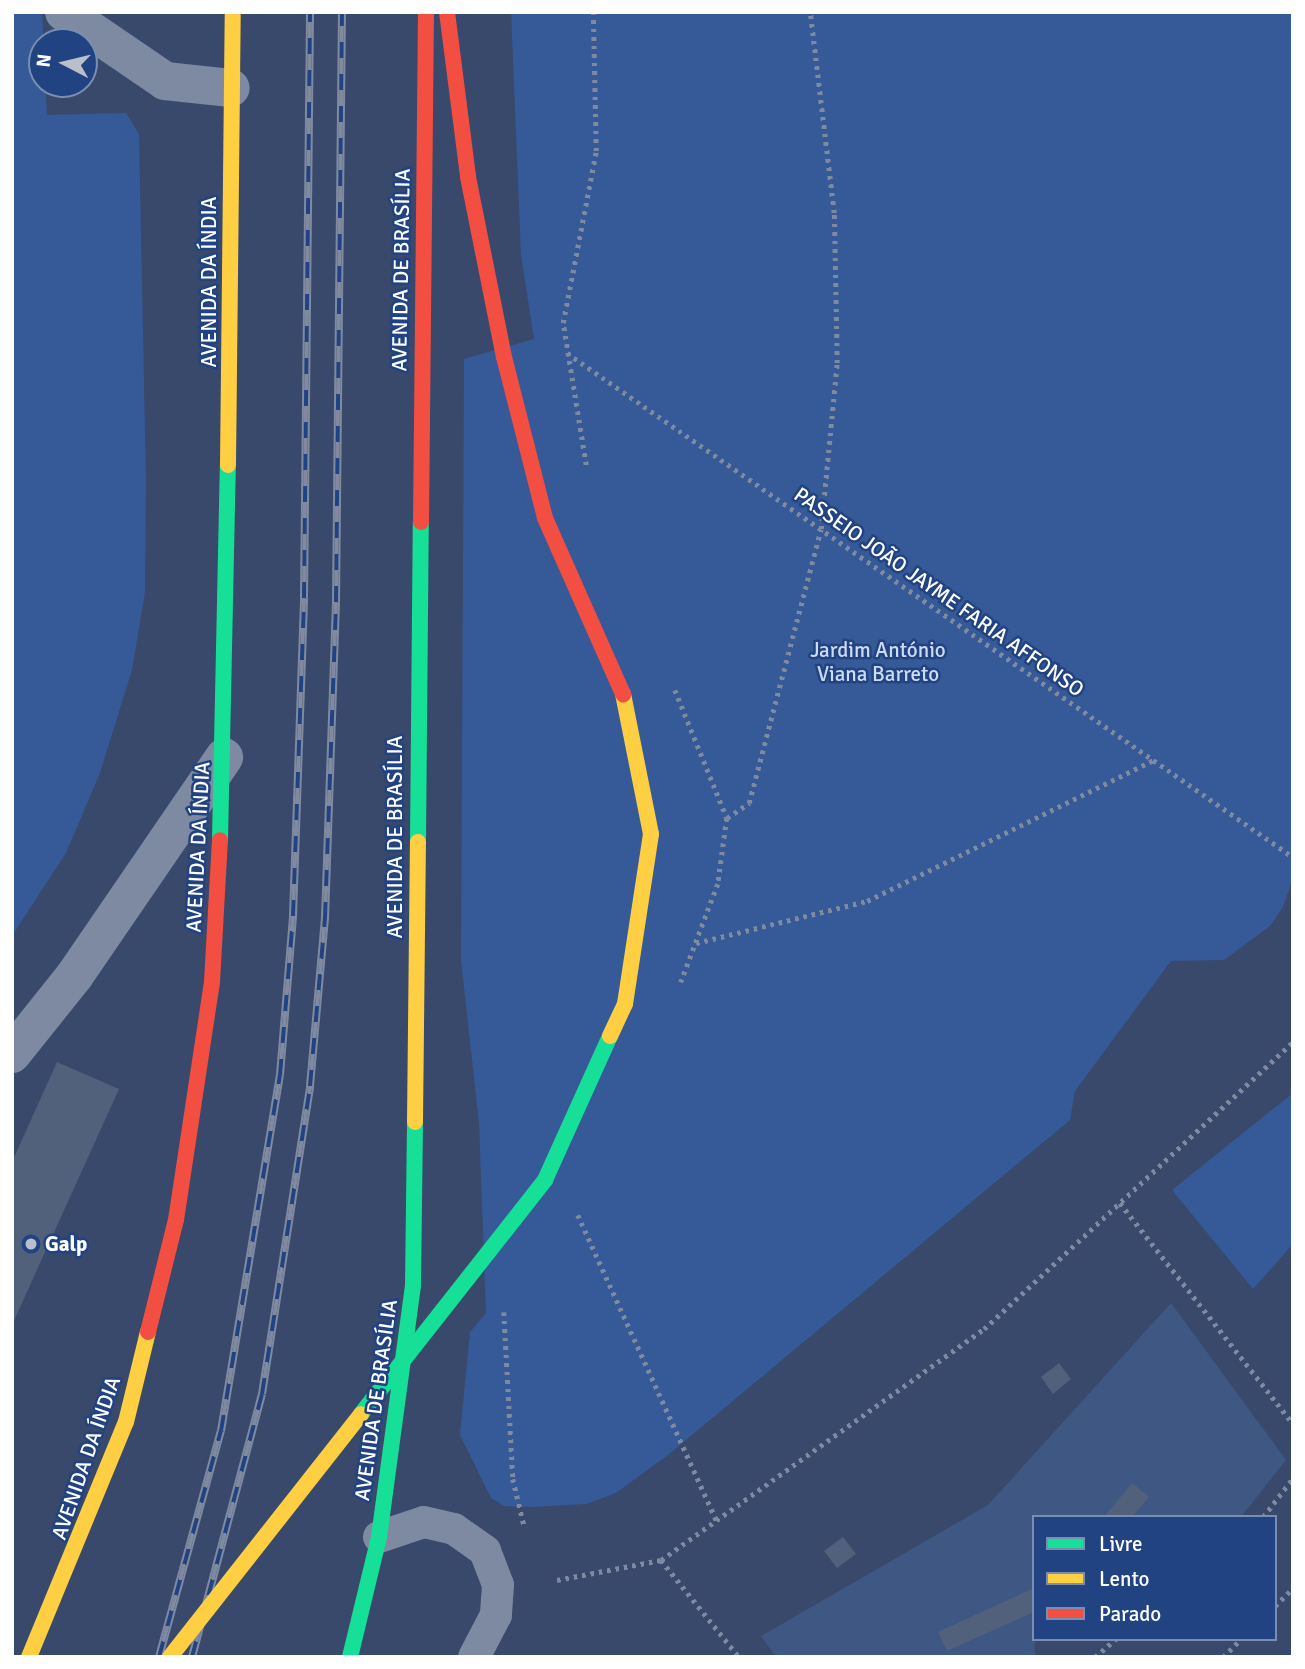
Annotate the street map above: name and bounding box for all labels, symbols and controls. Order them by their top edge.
north arrow [28,28,98,98]
text: N [31,53,57,69]
street label: AVENIDA DE BRASÍLIA [387,168,415,372]
street label: AVENIDA DA ÍNDIA [196,197,222,367]
street label: PASSEIO JOÃO JAYME FARIA AFFONSO [789,482,1089,702]
park label: Jardim António Viana Barreto [810,637,946,687]
street label: AVENIDA DE BRASÍLIA [382,736,408,938]
street label: AVENIDA DA ÍNDIA [181,761,215,933]
place label: Galp [45,1231,87,1257]
marker: Galp [23,1236,39,1252]
street label: AVENIDA DE BRASÍLIA [349,1298,403,1502]
street label: AVENIDA DA ÍNDIA [46,1373,126,1543]
legend [1032,1515,1277,1641]
text: Livre [1099,1531,1142,1557]
text: Lento [1099,1566,1149,1592]
text: Parado [1099,1601,1161,1627]

